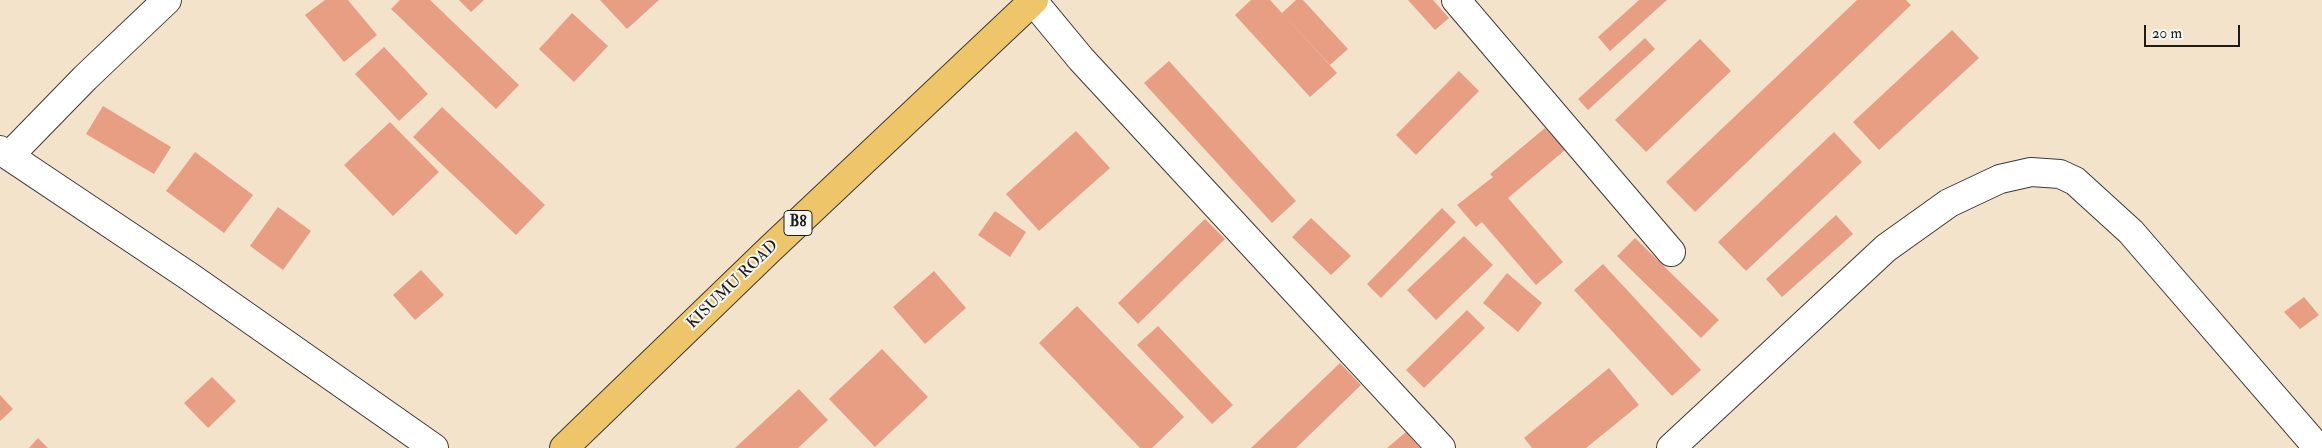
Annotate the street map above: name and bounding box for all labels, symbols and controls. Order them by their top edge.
scale bar [2147,15,2243,47]
text: 20 m [2152,24,2182,43]
road number: B8 [784,210,812,236]
street label: KISUMU ROAD [683,237,783,333]

